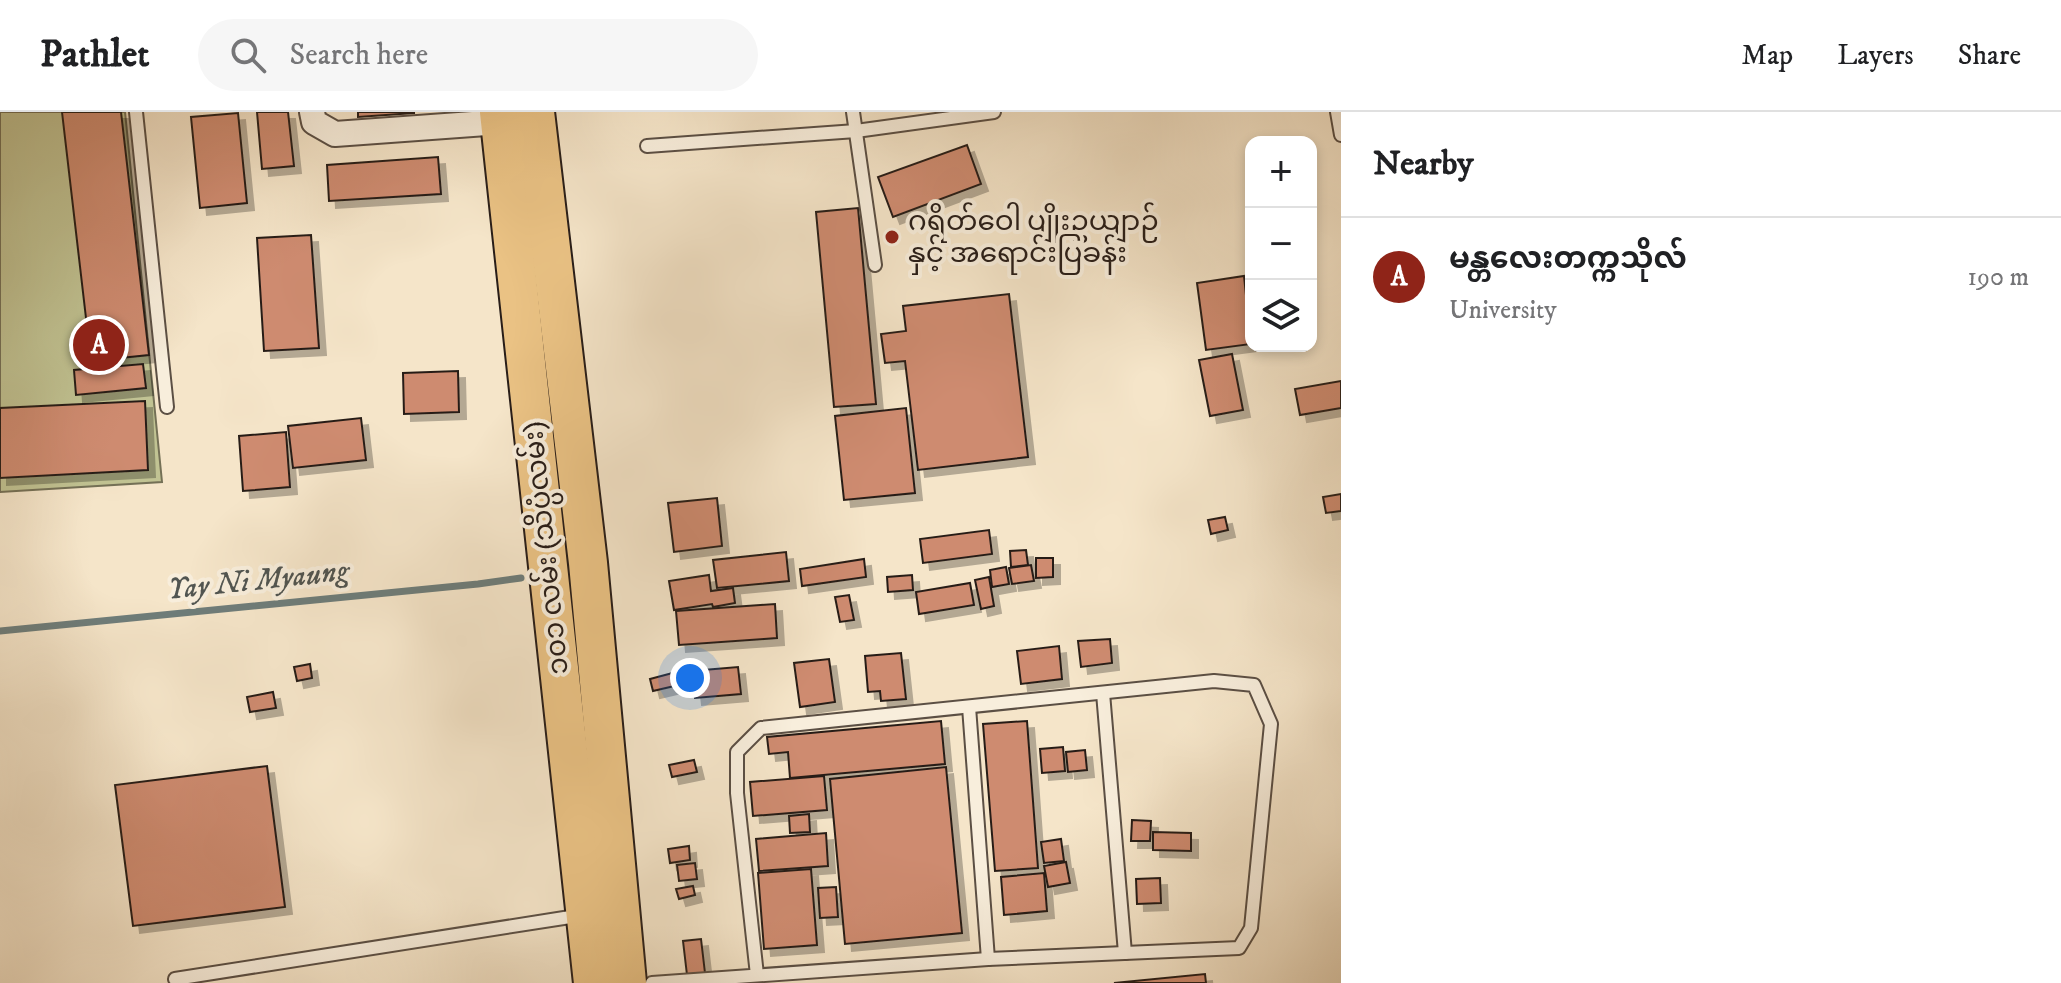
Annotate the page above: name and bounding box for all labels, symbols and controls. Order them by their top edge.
search box [198,19,758,91]
text: Pathlet [40,31,150,79]
icon: search [226,33,270,77]
text: Search here [290,37,428,74]
text: Map [1742,38,1793,73]
text: Layers [1837,38,1914,73]
text: Share [1958,38,2021,73]
map controls [1245,136,1317,352]
button: + [1245,136,1317,208]
text: Nearby [1373,143,1474,185]
place label: ဂရိတ်ဝေါ ပျိုးဥယျာဉ် နှင့် အရောင်းပြခန်း [908,202,1159,275]
button: − [1245,208,1317,280]
marker: ဂရိတ်ဝေါ ပျိုးဥယျာဉ် နှင့် အရောင်းပြခန်း [883,228,901,246]
text: မန္တလေးတက္ကသိုလ် [1449,241,1687,278]
text: A [1391,261,1407,294]
text: 190 m [1967,261,2029,294]
button: layers [1245,280,1317,352]
text: University [1449,294,1557,327]
pin: A [73,315,125,375]
street label: ၁၀၁ လမ်း (သိပ္ပံလမ်း) [513,419,581,677]
water label: Yay Ni Myaung [166,553,353,609]
your location [670,658,710,698]

